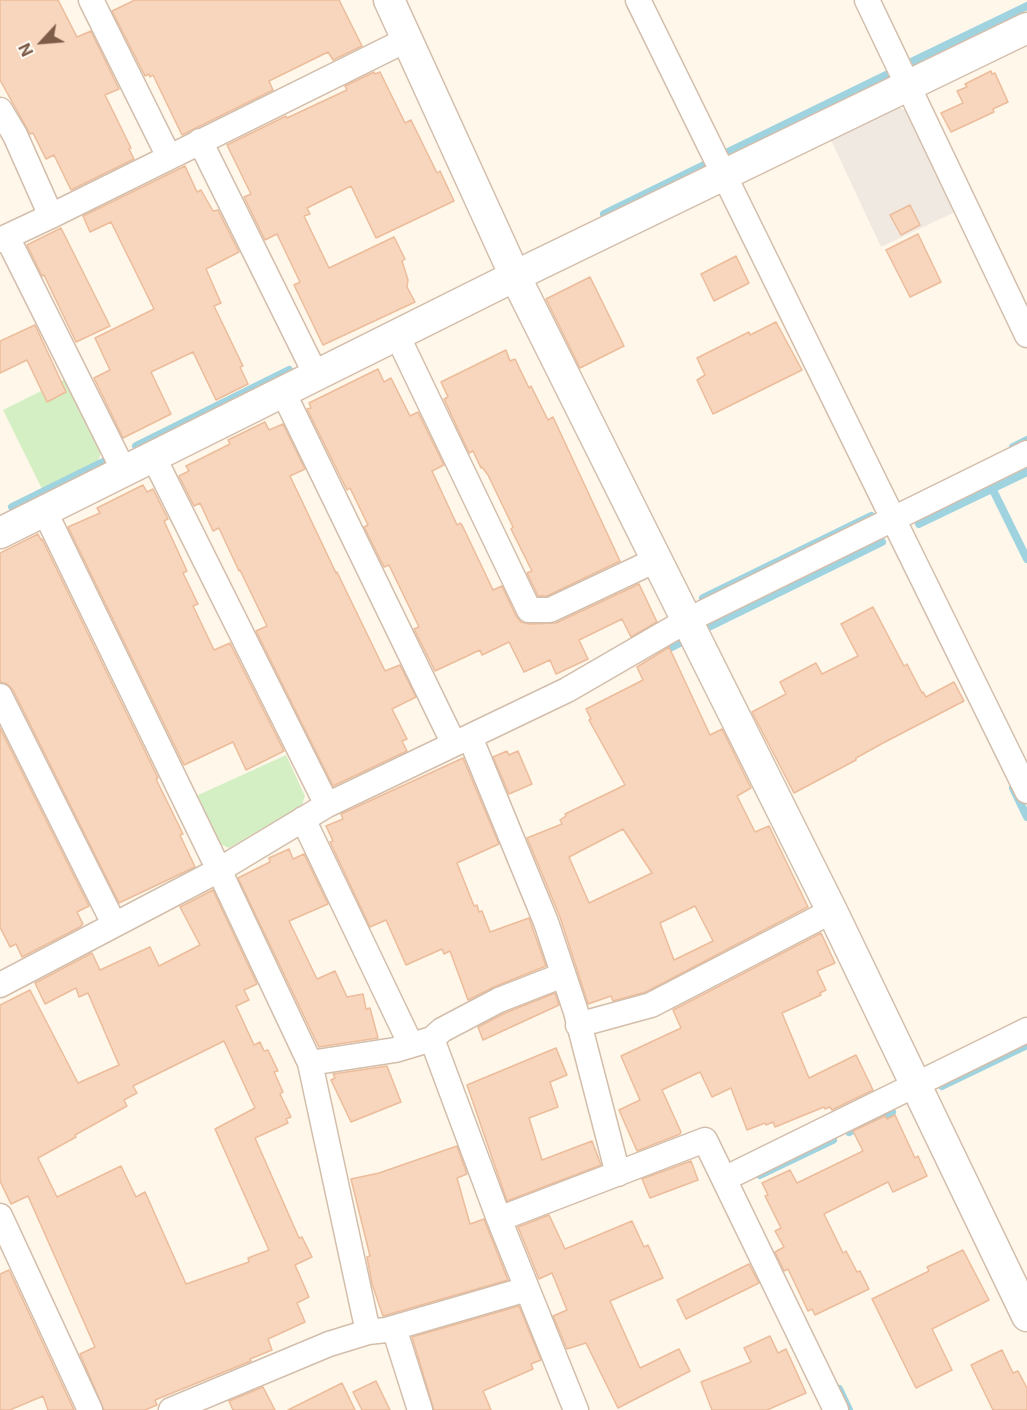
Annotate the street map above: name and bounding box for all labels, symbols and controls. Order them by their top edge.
north arrow [12,12,72,72]
text: N [14,40,37,60]

